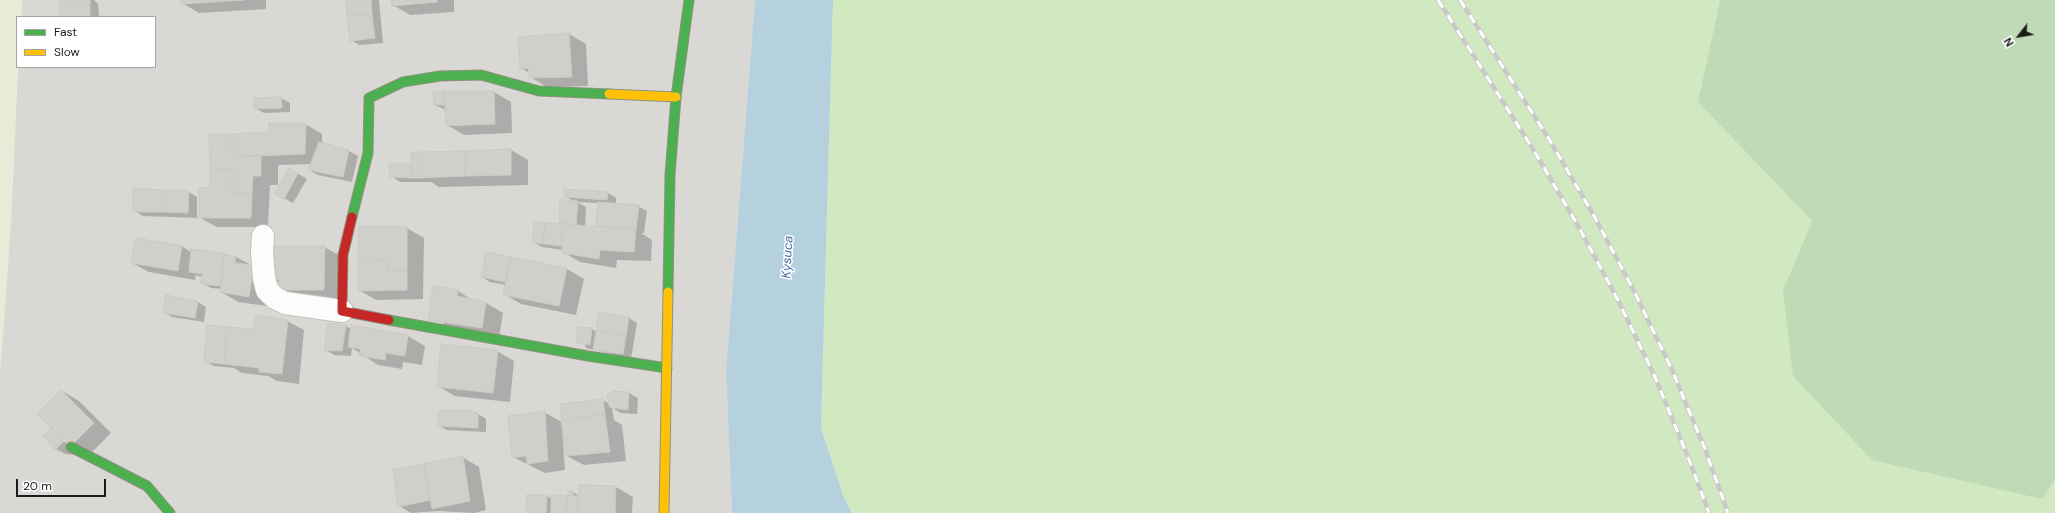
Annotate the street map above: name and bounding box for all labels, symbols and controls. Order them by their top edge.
legend [16,16,156,68]
north arrow [1999,16,2039,56]
text: Fast [54,24,77,40]
text: N [2001,35,2017,49]
text: Slow [54,44,80,60]
water label: Kysuca [779,235,797,279]
scale bar [18,471,108,497]
text: 20 m [23,478,52,494]

